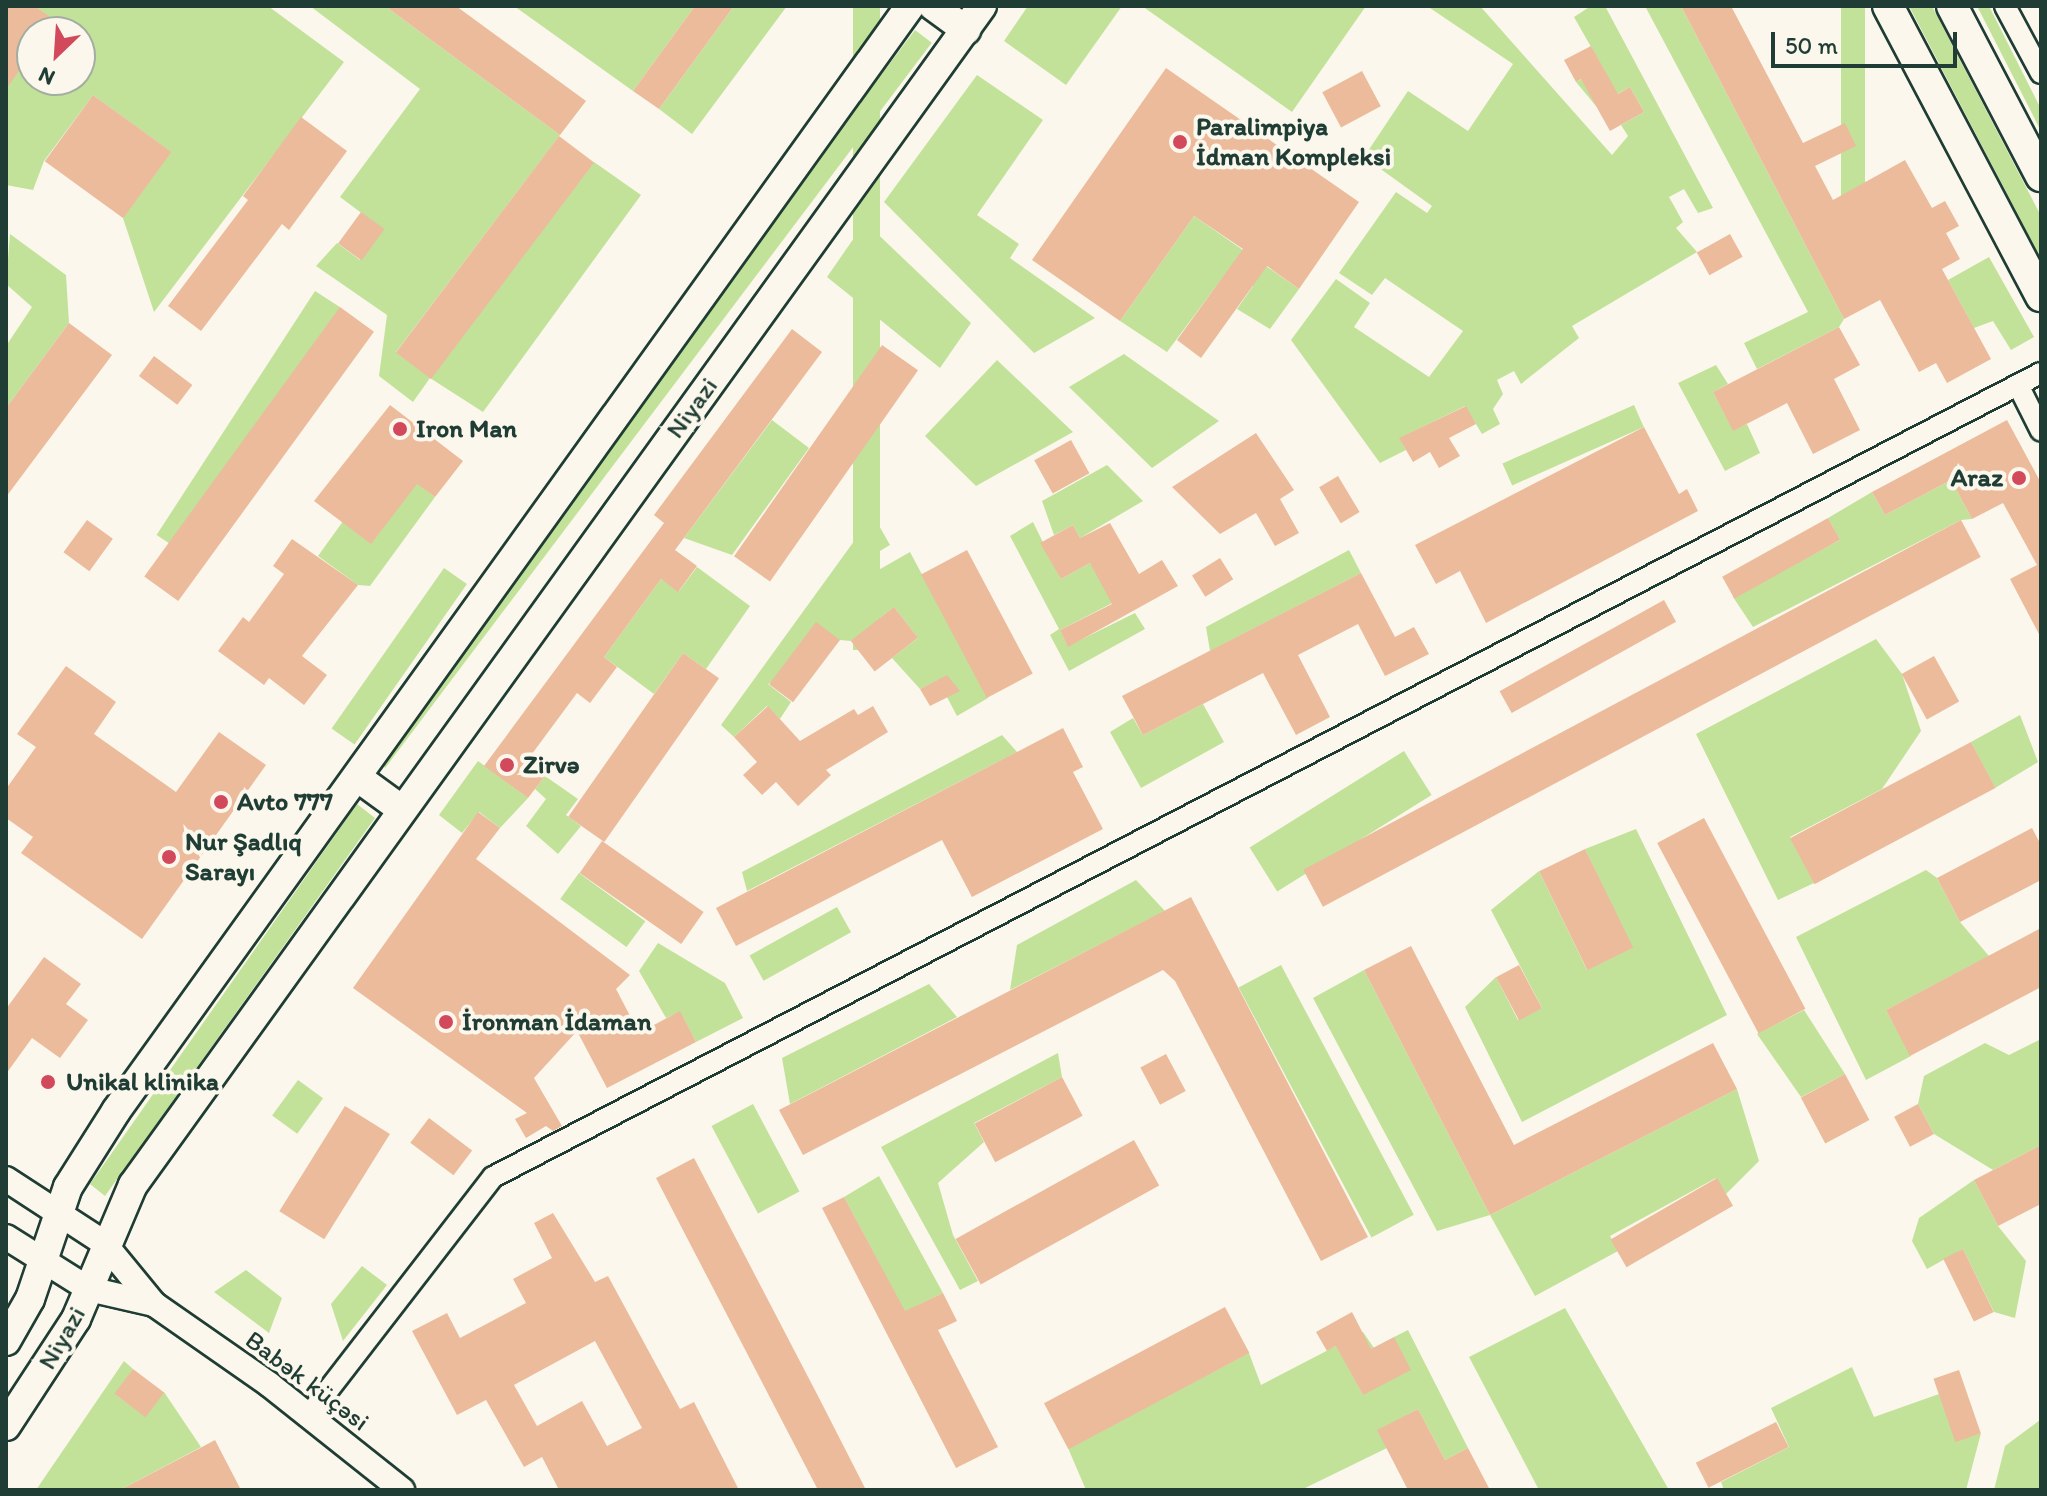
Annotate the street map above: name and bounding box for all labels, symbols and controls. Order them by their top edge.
north arrow [16,16,96,96]
scale bar [1775,16,1961,66]
text: 50 m [1785,31,1838,60]
text: N [34,61,59,92]
place label: Paralimpiya İdman Kompleksi [1196,111,1391,172]
marker: Paralimpiya İdman Kompleksi [1171,133,1189,151]
street label: Niyazi [660,371,724,445]
place label: Iron Man [416,413,518,445]
marker: Iron Man [391,420,409,438]
place label: Araz [1951,462,2003,494]
marker: Araz [2010,469,2028,487]
place label: Zirvə [523,749,580,781]
marker: Zirvə [498,756,516,774]
place label: Avto 777 [237,786,333,818]
marker: Avto 777 [212,793,230,811]
place label: Nur Şadlıq Sarayı [185,826,303,888]
marker: Nur Şadlıq Sarayı [160,848,178,866]
place label: İronman İdaman [462,1006,650,1038]
marker: İronman İdaman [437,1013,455,1031]
place label: Unikal klinika [66,1066,220,1098]
marker: Unikal klinika [37,1071,59,1093]
street label: Niyazi [32,1301,92,1375]
street label: Babək küçəsi [239,1324,375,1438]

